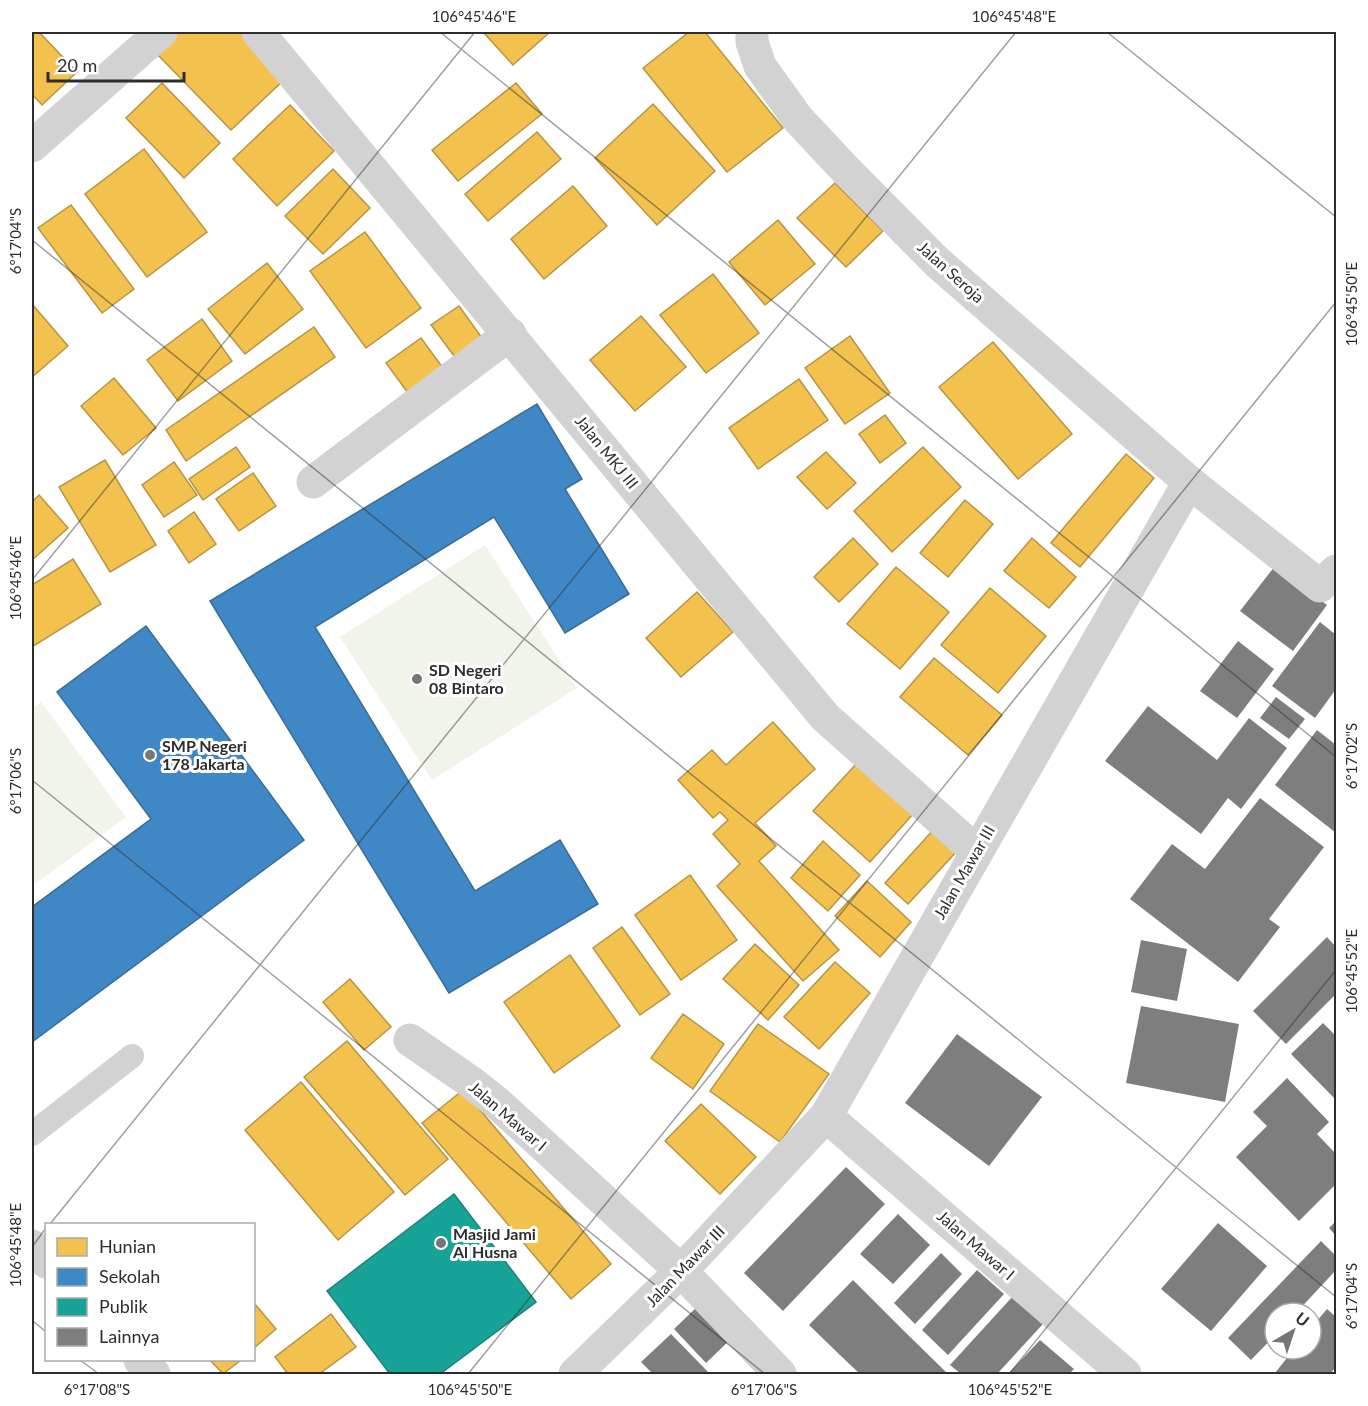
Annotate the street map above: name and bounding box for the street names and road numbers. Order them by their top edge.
street label: Jalan Seroja [914,237,988,306]
street label: Jalan MKJ III [572,411,643,492]
street label: Jalan Mawar III [929,821,998,922]
street label: Jalan Mawar I [466,1077,551,1154]
street label: Jalan Mawar I [934,1206,1019,1283]
street label: Jalan Mawar III [641,1221,728,1310]

